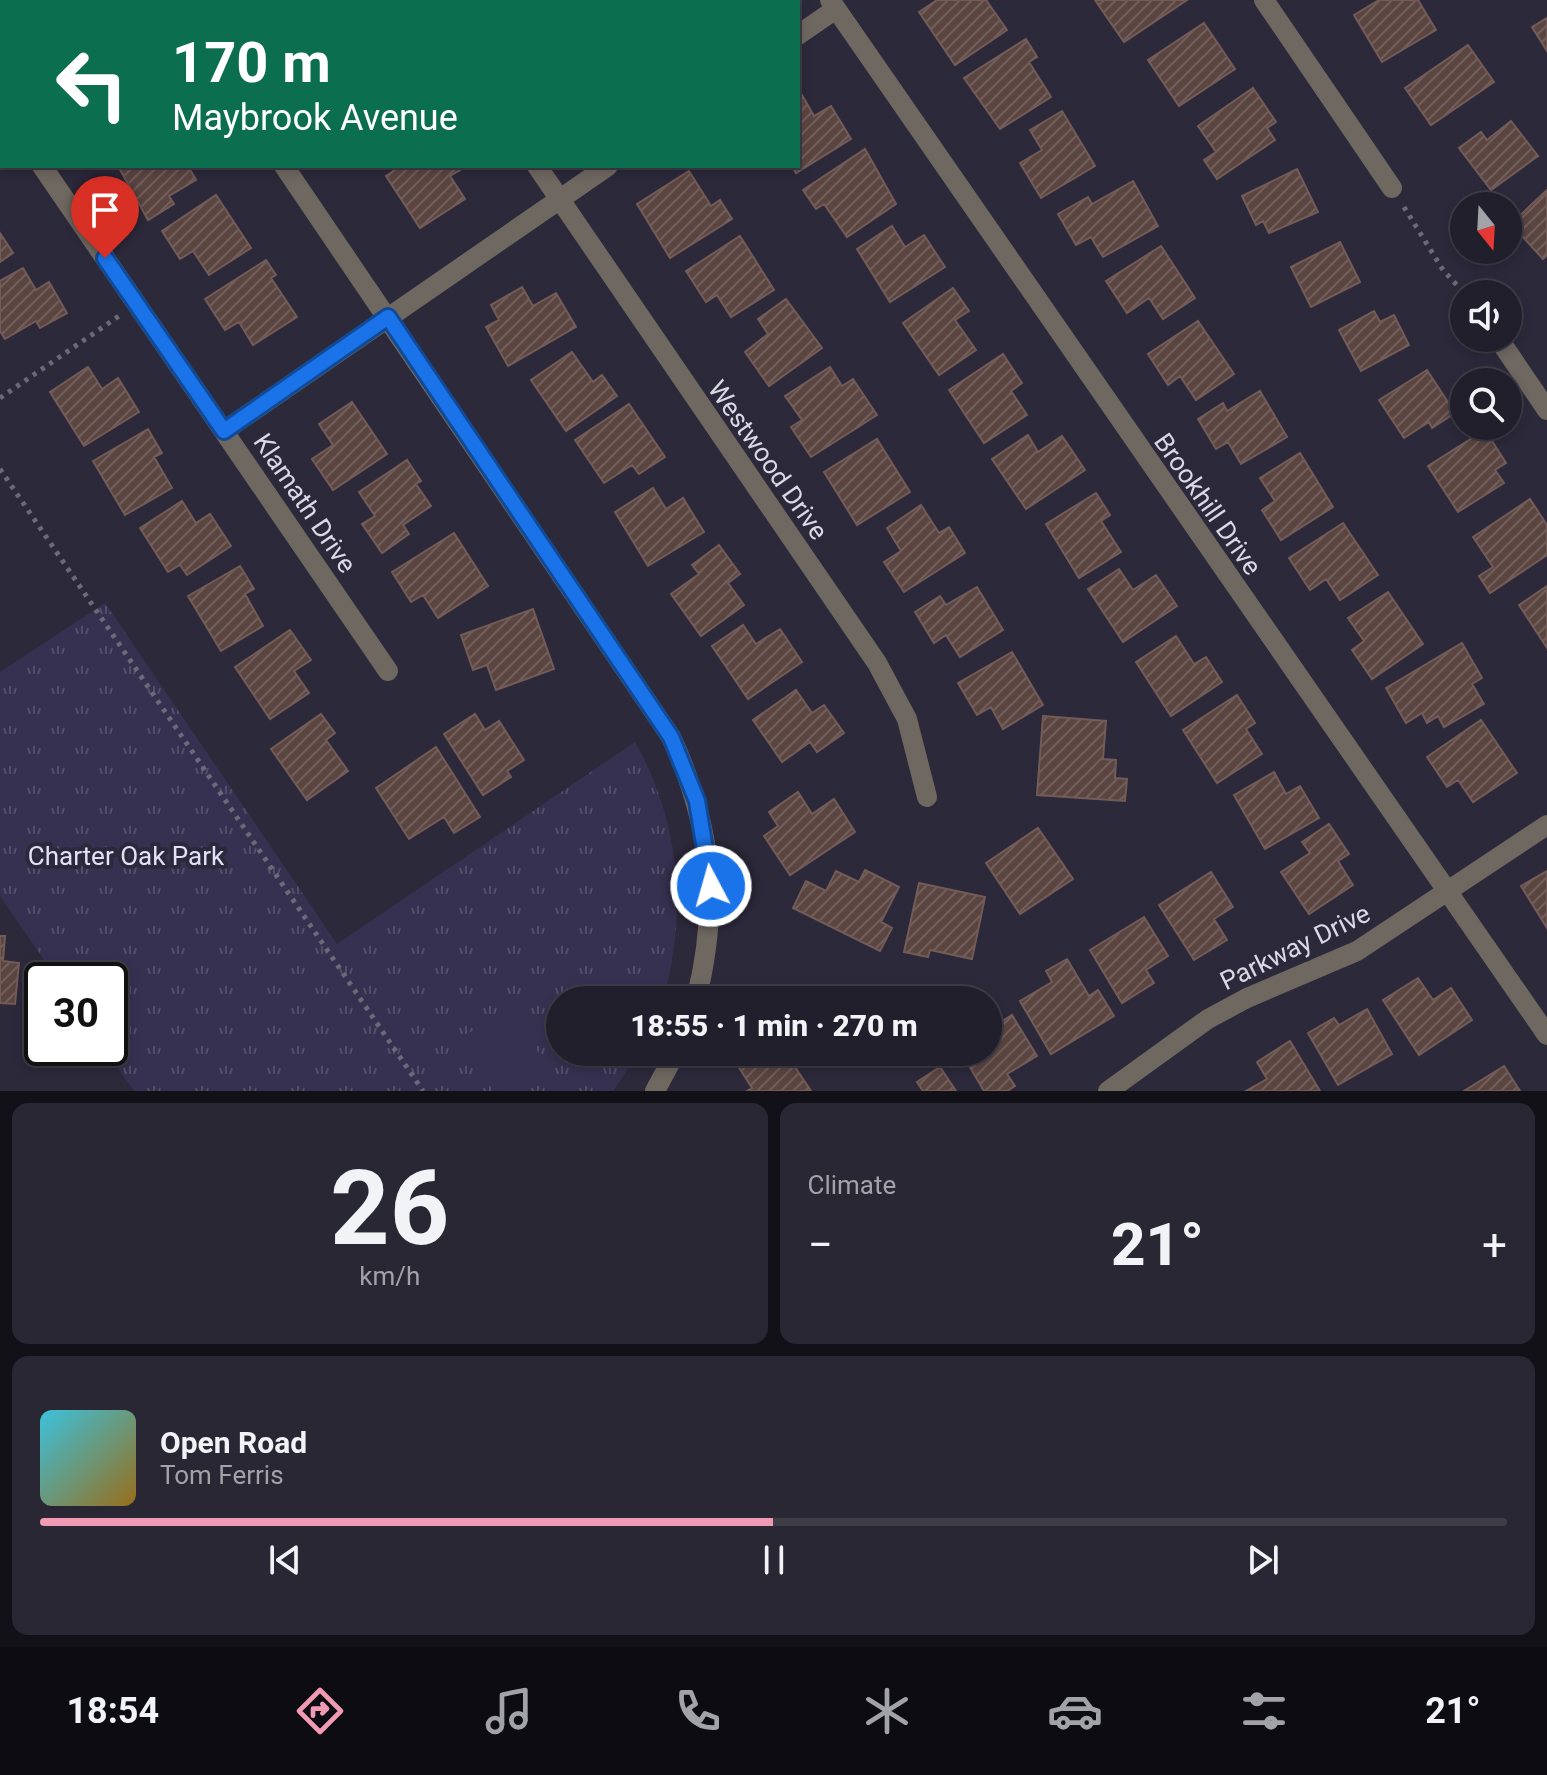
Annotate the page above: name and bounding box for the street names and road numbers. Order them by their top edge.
street label: Westwood Drive [702,375,834,545]
street label: Klamath Drive [247,428,363,578]
street label: Brookhill Drive [1148,428,1268,580]
street label: Parkway Drive [1215,898,1375,996]

